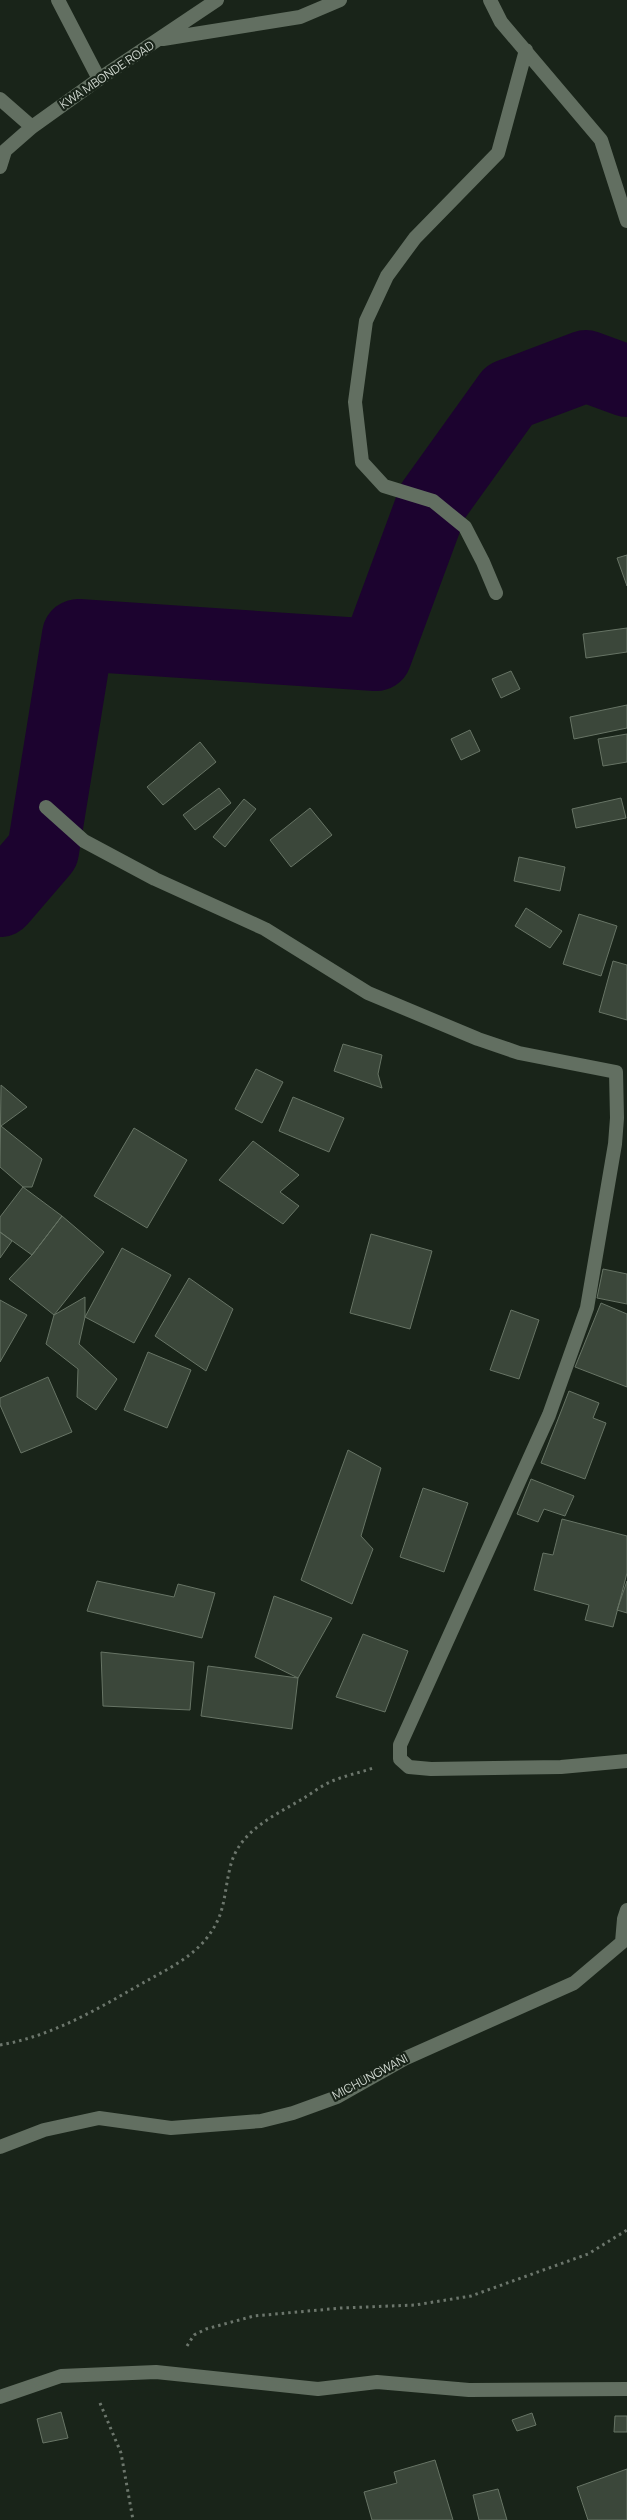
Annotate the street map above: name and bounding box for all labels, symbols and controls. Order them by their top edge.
street label: KWA MBONDE ROAD [56,37,157,113]
street label: MICHUNGWANI [329,2049,411,2104]

